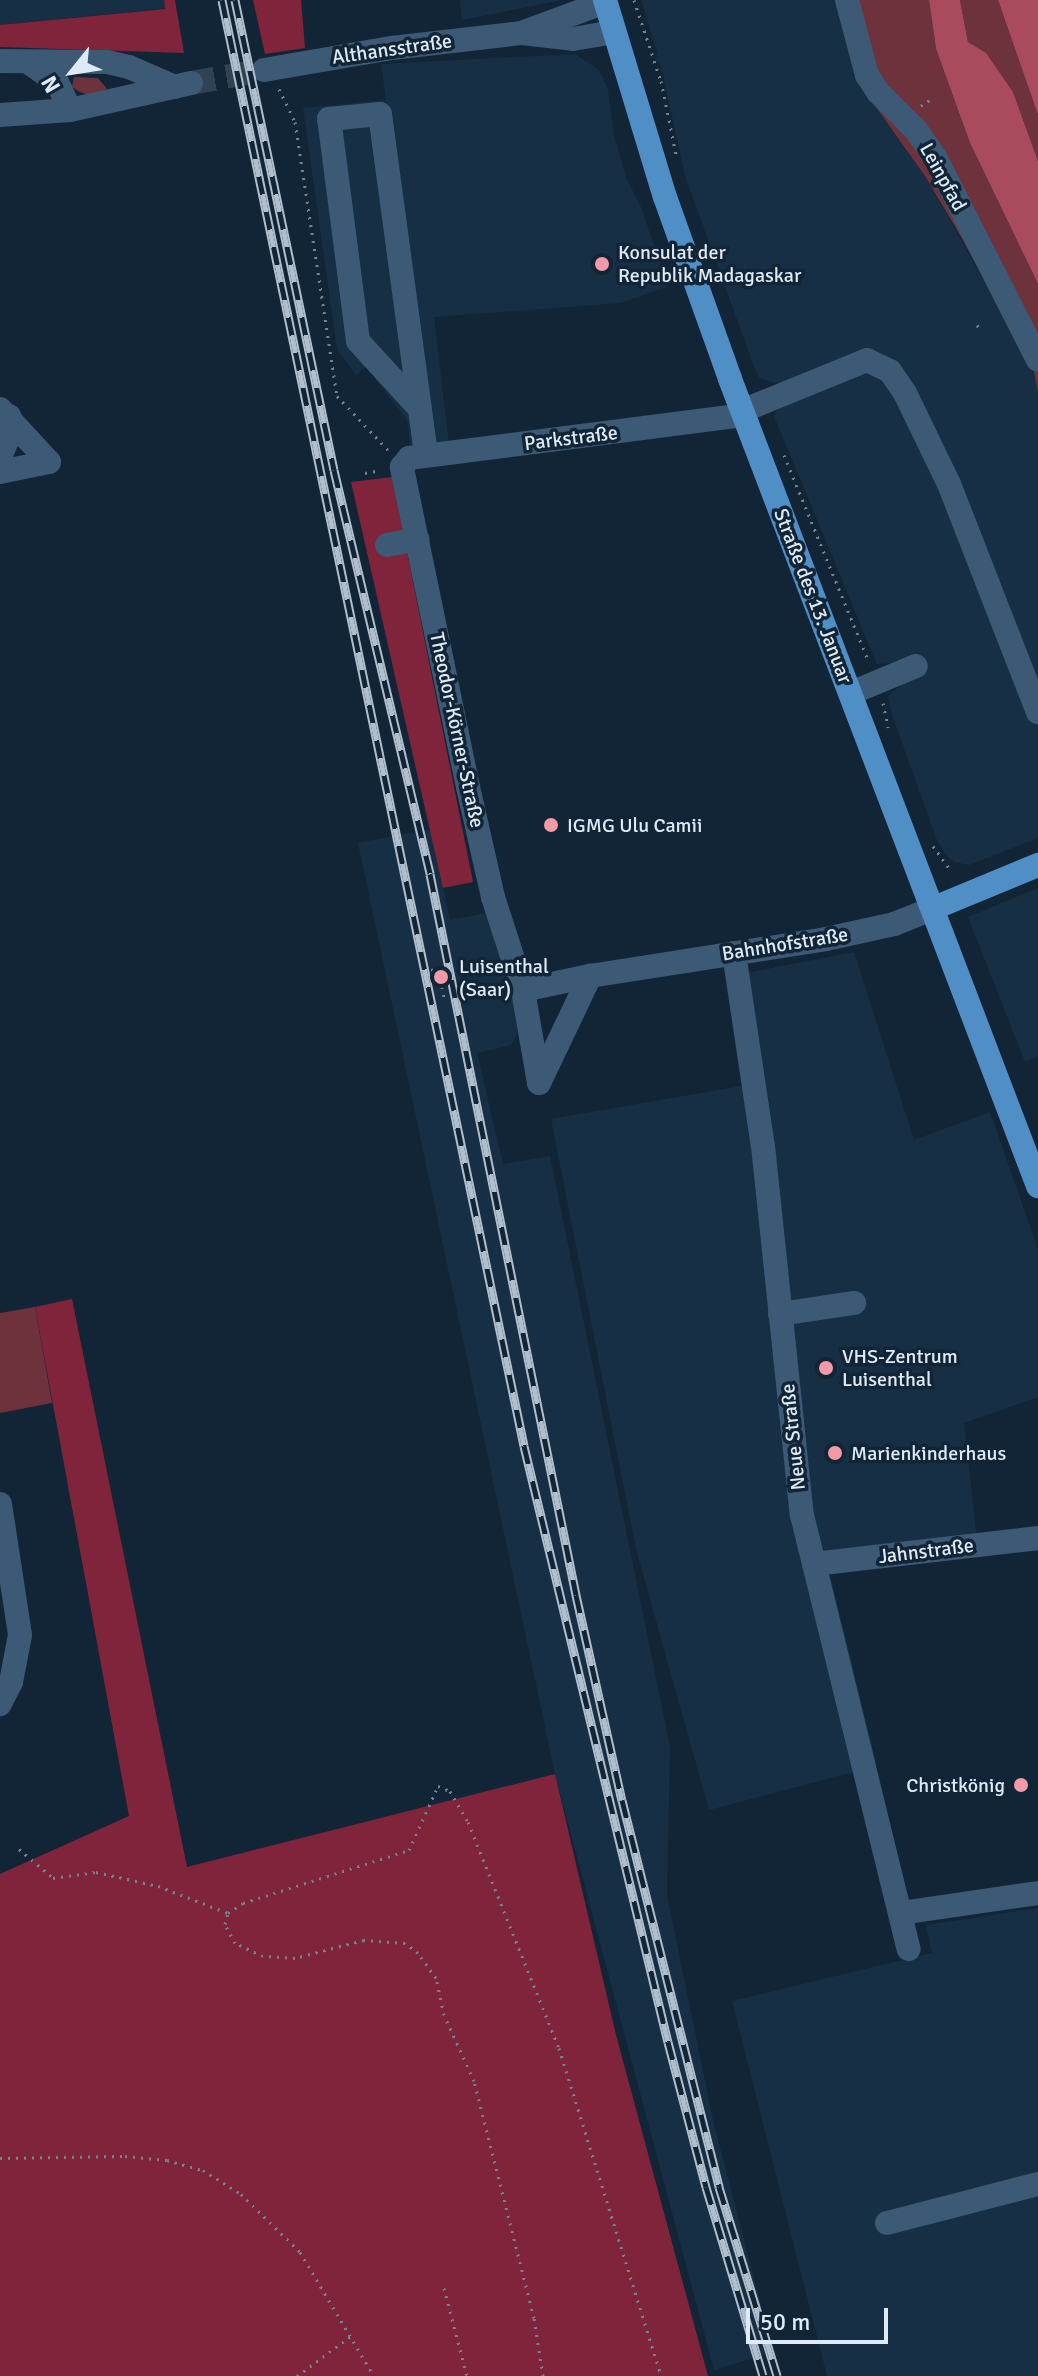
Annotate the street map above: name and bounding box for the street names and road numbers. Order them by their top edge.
street label: Althansstraße [330,29,454,69]
street label: Leinpfad [915,139,971,215]
street label: Parkstraße [523,420,619,456]
street label: Straße des 13. Januar [769,505,857,687]
street label: Theodor-Körner-Straße [425,630,489,830]
street label: Bahnhofstraße [720,922,850,966]
street label: Neue Straße [775,1383,811,1491]
street label: Jahnstraße [877,1533,975,1569]

